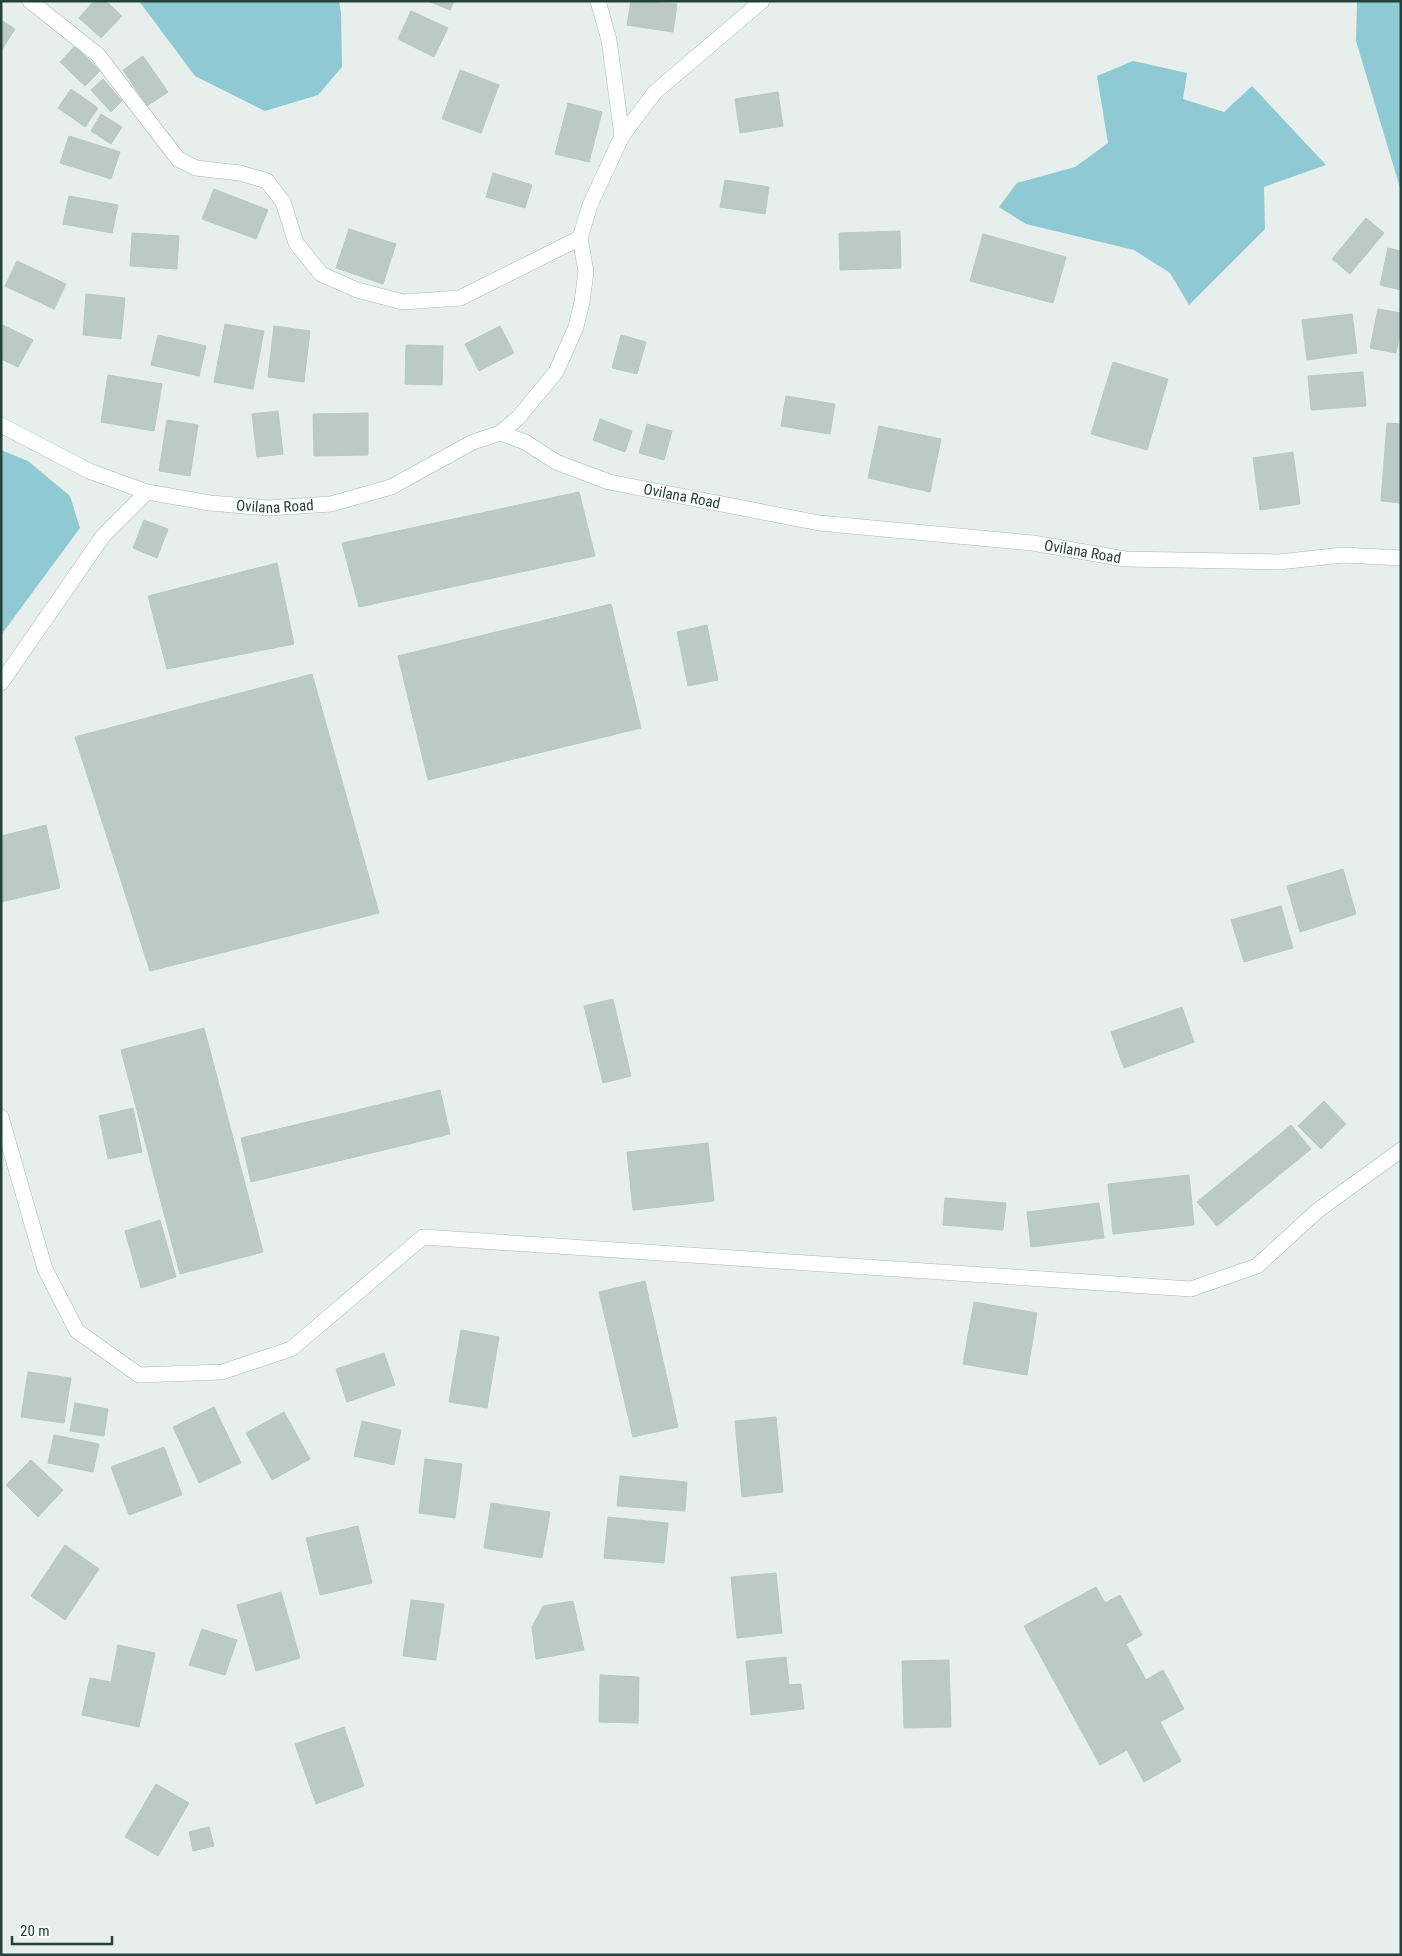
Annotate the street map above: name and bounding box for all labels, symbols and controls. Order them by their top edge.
street label: Ovilana Road [642,480,722,512]
street label: Ovilana Road [235,496,314,517]
street label: Ovilana Road [1043,536,1122,567]
scale bar [12,1914,112,1946]
text: 20 m [20,1922,50,1940]

